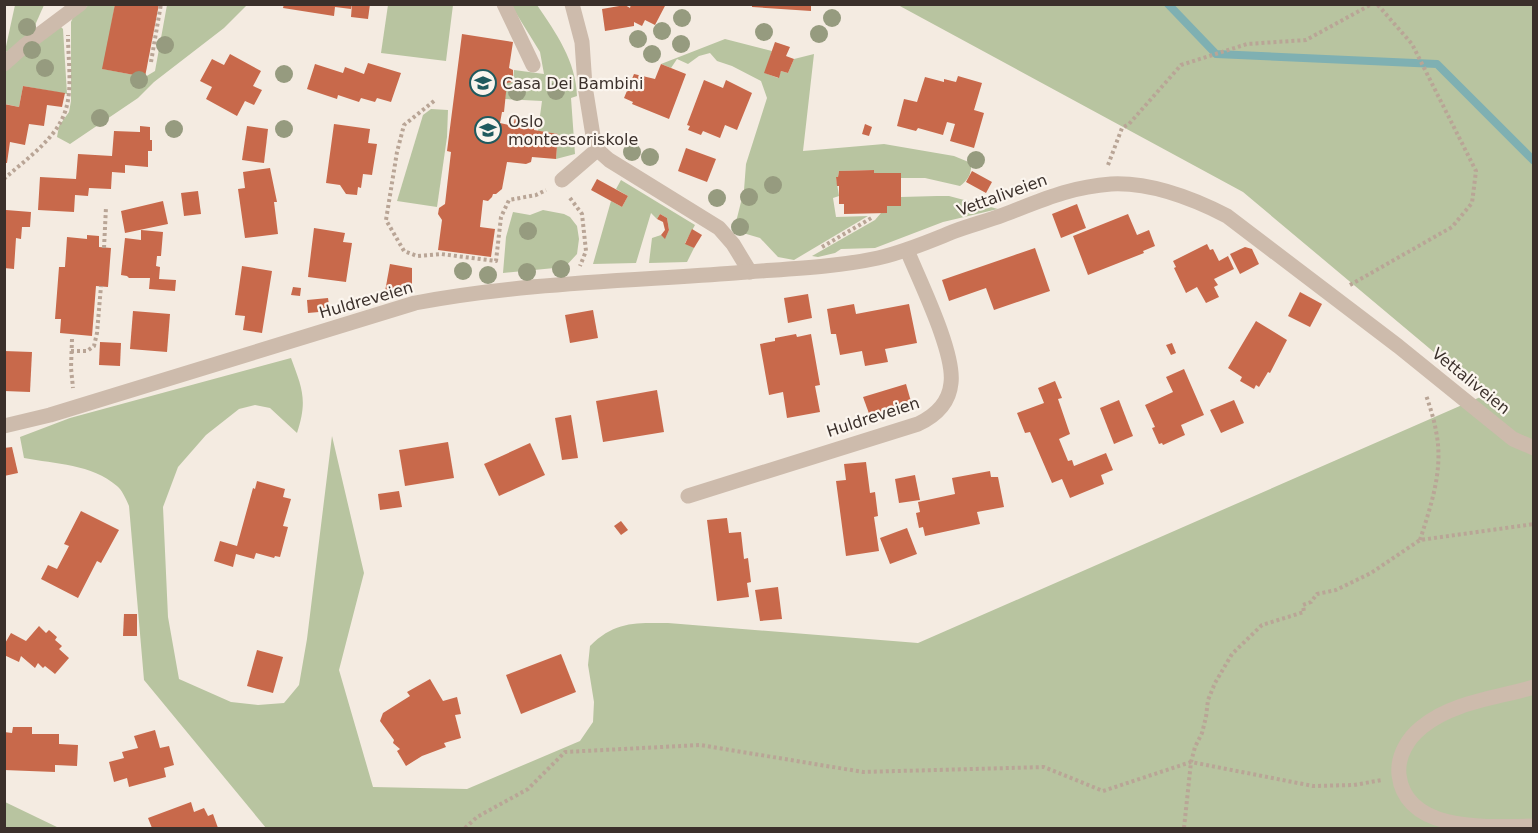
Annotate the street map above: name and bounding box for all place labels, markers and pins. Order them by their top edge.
school or university icon: Casa Dei Bambini [468,68,498,98]
place label: Casa Dei Bambini [502,74,643,93]
place label: Oslo montessoriskole [508,112,638,149]
school or university icon: Oslo montessoriskole [473,115,503,145]

